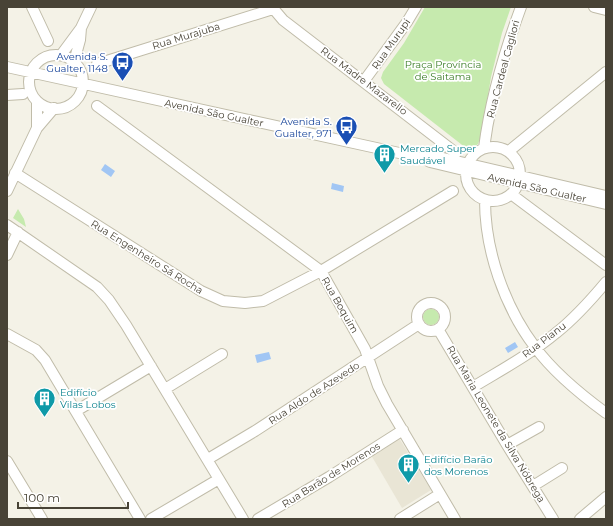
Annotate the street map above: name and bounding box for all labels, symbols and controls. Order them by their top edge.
street label: Rua Murupi [369,16,413,72]
street label: Rua Cardeal Cagliori [484,18,522,120]
street label: Rua Murajuba [150,19,222,53]
street label: Rua Madre Mazarello [318,44,410,118]
bus stop icon: Avenida S. Gualter, 1148 [110,49,136,82]
place label: Avenida S. Gualter, 1148 [46,50,108,75]
park label: Praça Província de Saitama [405,58,481,83]
street label: Avenida São Gualter [163,96,265,130]
bus stop icon: Avenida S. Gualter, 971 [334,114,360,147]
place label: Avenida S. Gualter, 971 [275,115,332,140]
building icon: Mercado Super Saudável [372,141,398,174]
place label: Mercado Super Saudável [400,142,476,167]
street label: Avenida São Gualter [486,170,588,206]
street label: Rua Engenheiro Sá Rocha [88,217,206,297]
street label: Rua Boquim [319,274,361,336]
street label: Rua Pianu [519,319,569,361]
street label: Rua Maria Leonete da Silva Nóbrega [444,343,548,505]
street label: Rua Aldo de Azevedo [266,359,362,427]
building icon: Edifício Vilas Lobos [31,385,57,418]
place label: Edifício Vilas Lobos [60,386,116,411]
street label: Rua Barão de Morenos [279,439,383,511]
building icon: Edifício Barão dos Morenos [395,452,421,485]
place label: Edifício Barão dos Morenos [424,453,493,478]
scale bar [18,484,128,510]
text: 100 m [24,490,60,505]

